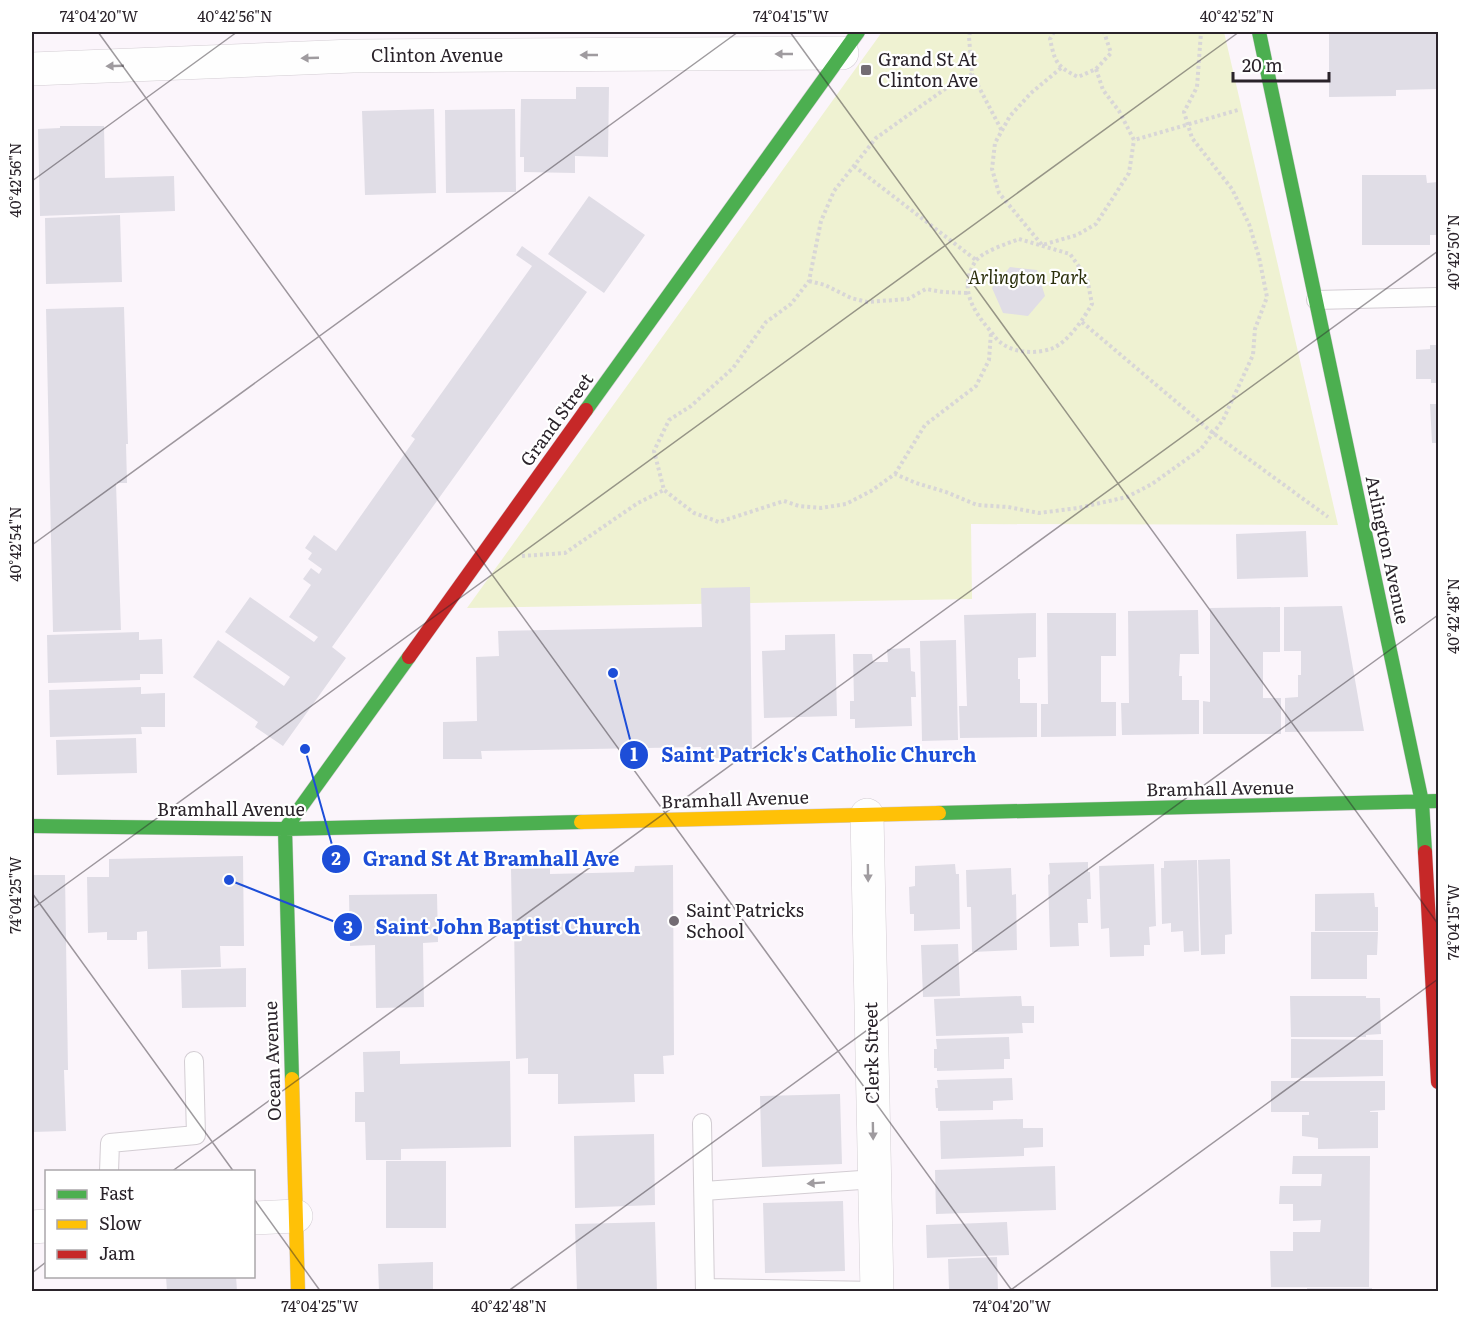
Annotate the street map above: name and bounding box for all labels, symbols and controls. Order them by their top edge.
text: 74°04'20"W [60,4,139,27]
text: 40°42'56"N [197,4,273,27]
text: 74°04'15"W [753,4,830,27]
text: 40°42'52"N [1200,4,1274,27]
street label: Clinton Avenue [371,41,503,68]
place label: Grand St At Clinton Ave [878,45,978,93]
scale bar [1233,45,1329,83]
one-way arrow [774,49,793,59]
one-way arrow [579,50,598,60]
text: 20 m [1242,51,1283,78]
one-way arrow [300,54,319,63]
one-way arrow [106,61,125,70]
marker: Grand St At Clinton Ave [859,63,873,77]
text: 40°42'56"N [3,142,26,218]
text: 40°42'50"N [1441,214,1464,290]
park label: Arlington Park [968,263,1088,290]
street label: Grand Street [513,366,599,471]
street label: Arlington Avenue [1360,473,1417,626]
text: 40°42'54"N [3,506,26,582]
text: 40°42'48"N [1441,578,1464,654]
callout: Saint Patrick's Catholic Church [619,736,988,774]
text: Saint Patrick's Catholic Church [661,738,977,768]
text: 1 [630,740,638,767]
street label: Bramhall Avenue [1146,773,1294,802]
street label: Bramhall Avenue [661,782,809,815]
street label: Bramhall Avenue [157,795,305,822]
callout: Grand St At Bramhall Ave [321,840,631,878]
text: Grand St At Bramhall Ave [363,842,619,872]
text: 2 [331,844,341,871]
text: 74°04'25"W [3,856,26,934]
one-way arrow [863,864,873,883]
text: 74°04'15"W [1441,883,1464,960]
place label: Saint Patricks School [686,896,804,944]
callout: Saint John Baptist Church [333,908,652,946]
text: Saint John Baptist Church [376,910,641,940]
text: 3 [343,913,353,940]
marker: Saint Patricks School [667,914,681,928]
street label: Ocean Avenue [256,1001,287,1122]
street label: Clerk Street [856,1001,885,1104]
one-way arrow [869,1122,878,1141]
legend [45,1170,255,1278]
text: Fast [99,1179,135,1206]
one-way arrow [807,1179,826,1188]
text: Slow [99,1209,142,1236]
text: Jam [99,1239,135,1266]
text: 74°04'25"W [281,1294,359,1317]
text: 40°42'48"N [471,1294,547,1317]
text: 74°04'20"W [973,1294,1052,1317]

